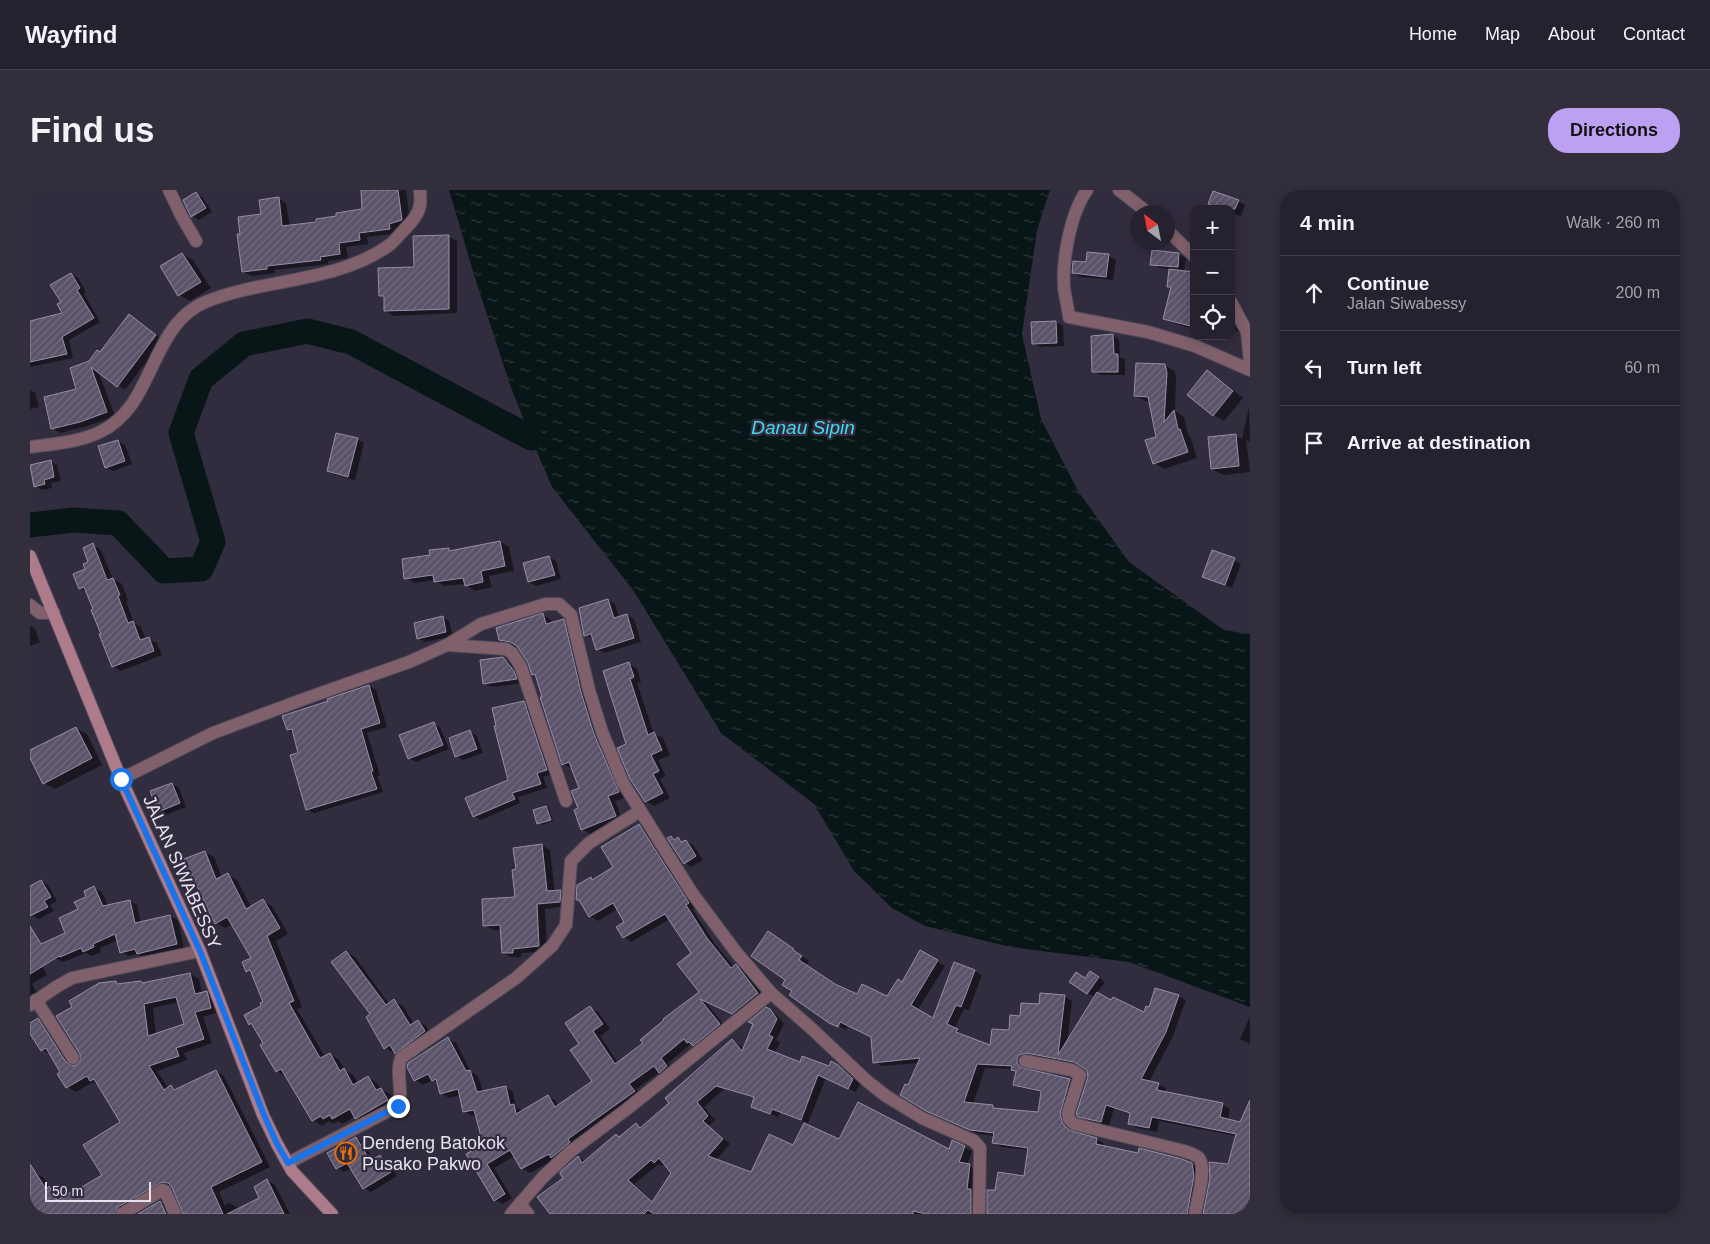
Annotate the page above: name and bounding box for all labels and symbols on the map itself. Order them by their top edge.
north arrow [1130,205,1175,250]
water label: Danau Sipin [751,417,855,438]
route start [110,768,133,791]
street label: JALAN SIWABESSY [139,792,225,952]
route end [387,1095,410,1118]
place label: Dendeng Batokok Pusako Pakwo [362,1133,506,1174]
restaurant icon: Dendeng Batokok Pusako Pakwo [334,1141,358,1165]
scale bar [45,1179,151,1202]

